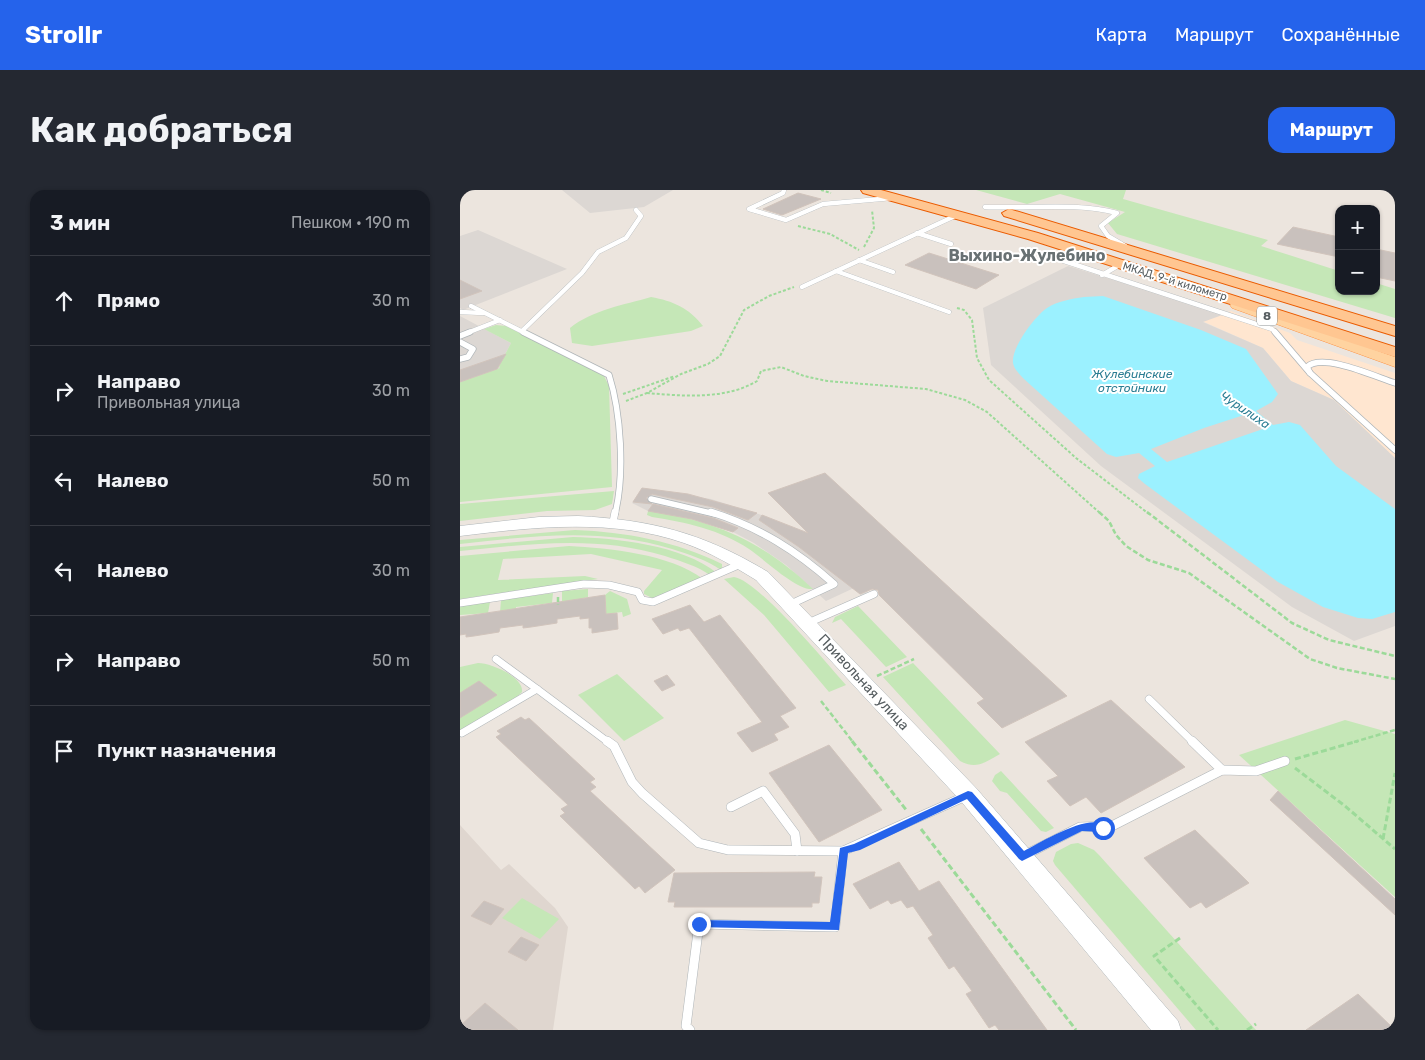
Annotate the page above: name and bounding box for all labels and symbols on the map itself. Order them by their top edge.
district label: Выхино-Жулебино [948,246,1106,265]
street label: МКАД, 9-й километр [1121,259,1229,304]
road number: 8 [1257,306,1277,326]
water label: Жулебинские отстойники [1092,367,1173,395]
water label: Чурилиха [1218,388,1272,432]
street label: Привольная улица [815,631,913,734]
route start [1092,817,1115,840]
route end [688,913,711,936]

